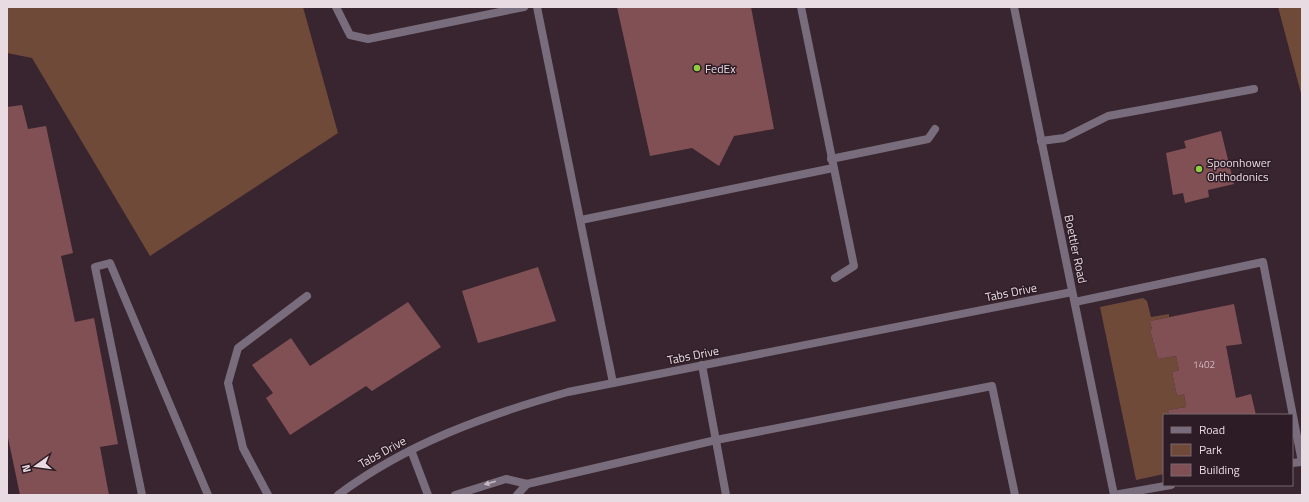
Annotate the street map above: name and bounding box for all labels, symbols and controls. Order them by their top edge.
place label: FedEx [705,59,736,78]
marker: FedEx [692,63,702,73]
place label: Spoonhower Orthodonics [1207,153,1271,186]
marker: Spoonhower Orthodonics [1194,164,1204,174]
street label: Boettler Road [1059,213,1093,285]
street label: Tabs Drive [984,278,1038,306]
street label: Tabs Drive [666,341,720,369]
house number: 1402 [1193,357,1215,372]
legend [1163,414,1293,486]
text: Road [1199,420,1225,439]
street label: Tabs Drive [355,431,409,473]
text: Park [1199,440,1222,459]
north arrow [16,446,56,486]
text: Building [1199,460,1240,479]
text: N [18,463,35,474]
one-way arrow [484,480,496,486]

